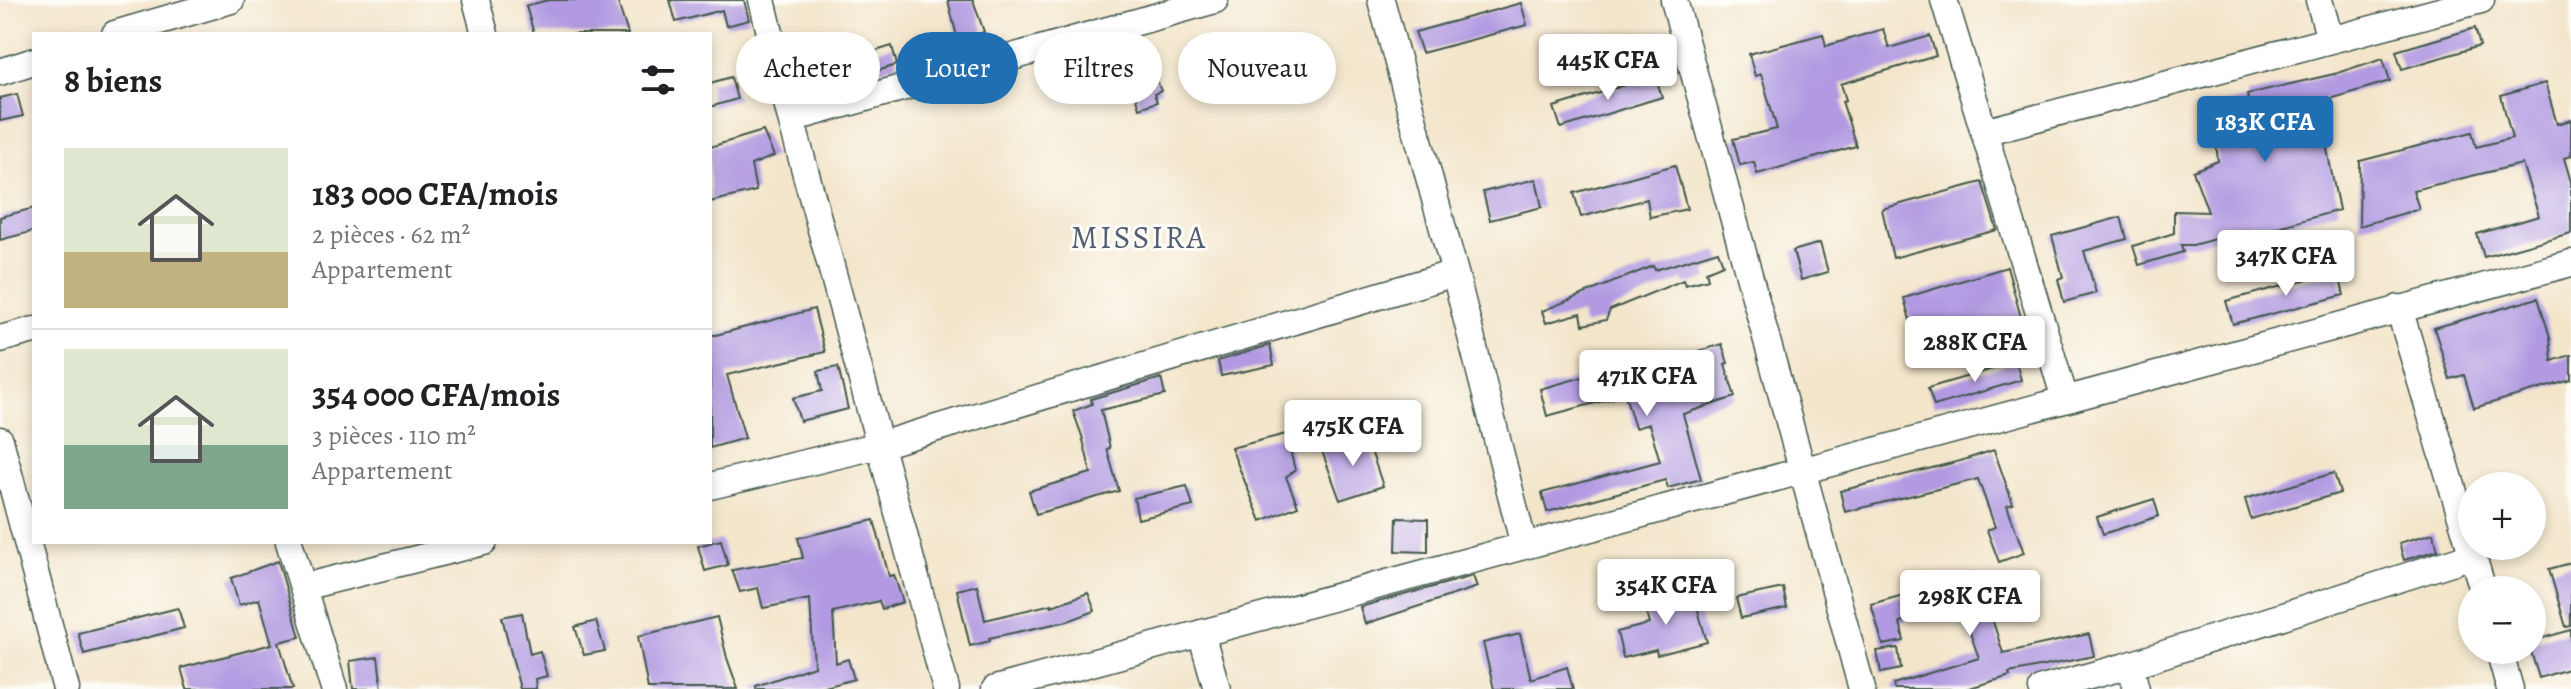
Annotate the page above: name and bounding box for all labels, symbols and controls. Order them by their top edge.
chip: Acheter [736,32,880,104]
chip: Louer [896,32,1018,104]
chip: Filtres [1034,32,1162,104]
chip: Nouveau [1178,32,1336,104]
pin: 445K CFA [1525,34,1691,102]
text: 445K CFA [1557,42,1659,77]
text: 8 biens [64,57,162,104]
icon: filters [636,58,680,102]
pin: 183K CFA [2182,96,2348,164]
text: 183K CFA [2215,104,2315,139]
text: 183 000 CFA/mois [312,170,558,217]
icon: home [128,180,224,276]
district label: MISSIRA [1071,215,1207,259]
text: 2 pièces · 62 m² [312,217,470,252]
pin: 347K CFA [2203,230,2369,298]
text: 347K CFA [2235,238,2337,273]
text: Appartement [312,252,453,287]
pin: 288K CFA [1892,316,2058,384]
text: 288K CFA [1923,324,2027,359]
pin: 471K CFA [1564,350,1730,418]
text: 471K CFA [1597,358,1697,393]
text: 354 000 CFA/mois [312,371,560,418]
icon: home [128,381,224,477]
pin: 475K CFA [1270,400,1436,468]
text: 475K CFA [1302,408,1404,443]
text: 3 pièces · 110 m² [312,418,476,453]
text: Appartement [312,453,453,488]
map controls [2458,472,2546,664]
button: + [2458,472,2546,560]
pin: 354K CFA [1583,559,1749,627]
text: 354K CFA [1615,567,1717,602]
pin: 298K CFA [1887,570,2053,638]
button: − [2458,576,2546,664]
text: 298K CFA [1918,578,2022,613]

